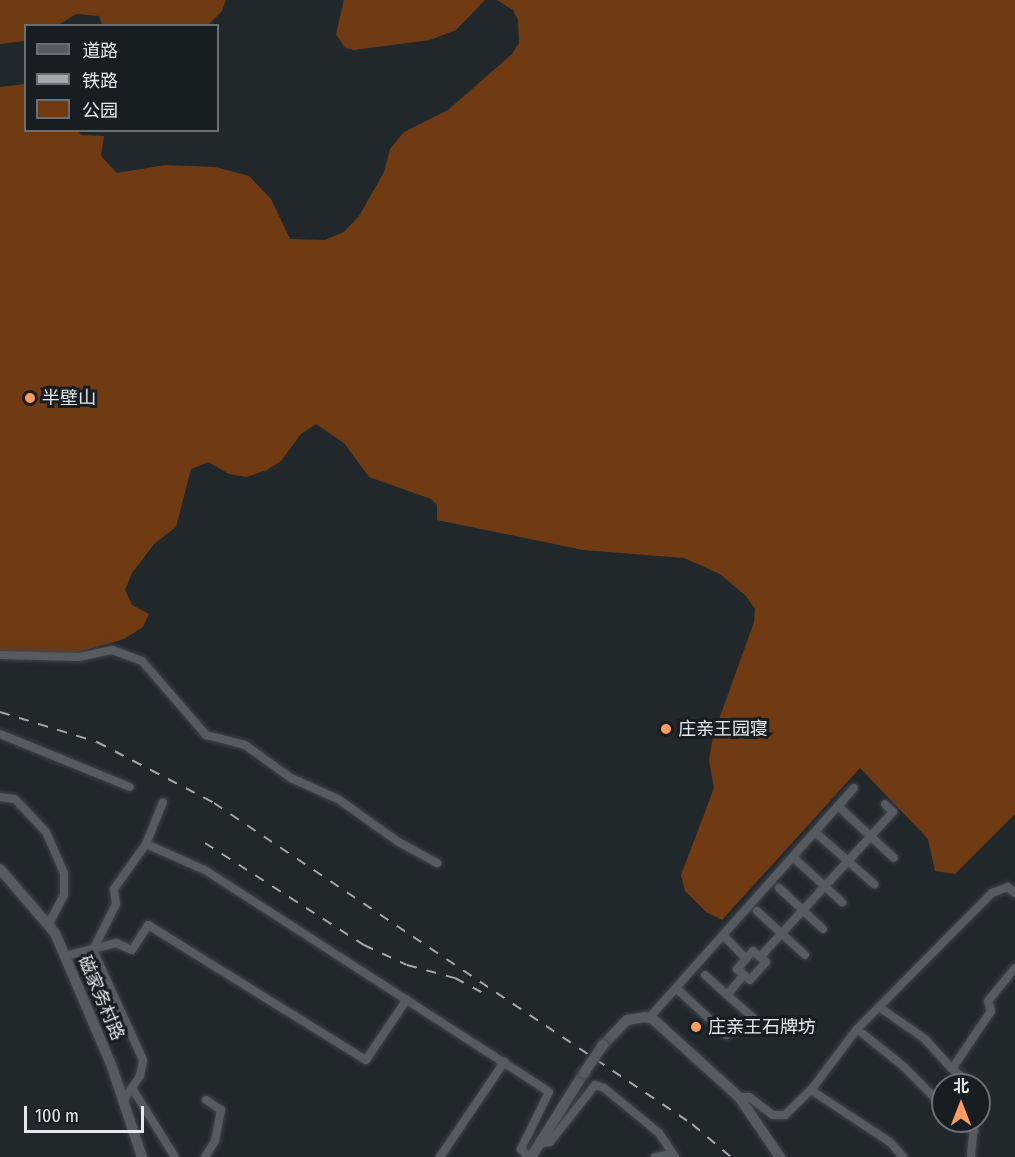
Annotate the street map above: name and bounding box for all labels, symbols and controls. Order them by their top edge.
legend [24,24,219,132]
text: 道路 [82,40,118,62]
text: 铁路 [82,70,118,92]
text: 公园 [82,100,118,122]
place label: 半壁山 [42,387,96,409]
marker: 半壁山 [23,391,37,405]
place label: 庄亲王园寝 [678,718,768,740]
marker: 庄亲王园寝 [659,722,673,736]
street label: 磁家务村路 [73,952,129,1044]
place label: 庄亲王石牌坊 [708,1016,816,1038]
marker: 庄亲王石牌坊 [689,1020,703,1034]
north arrow [931,1073,991,1133]
text: 北 [953,1077,969,1096]
scale bar [27,1094,147,1132]
text: 100 m [35,1105,79,1127]

